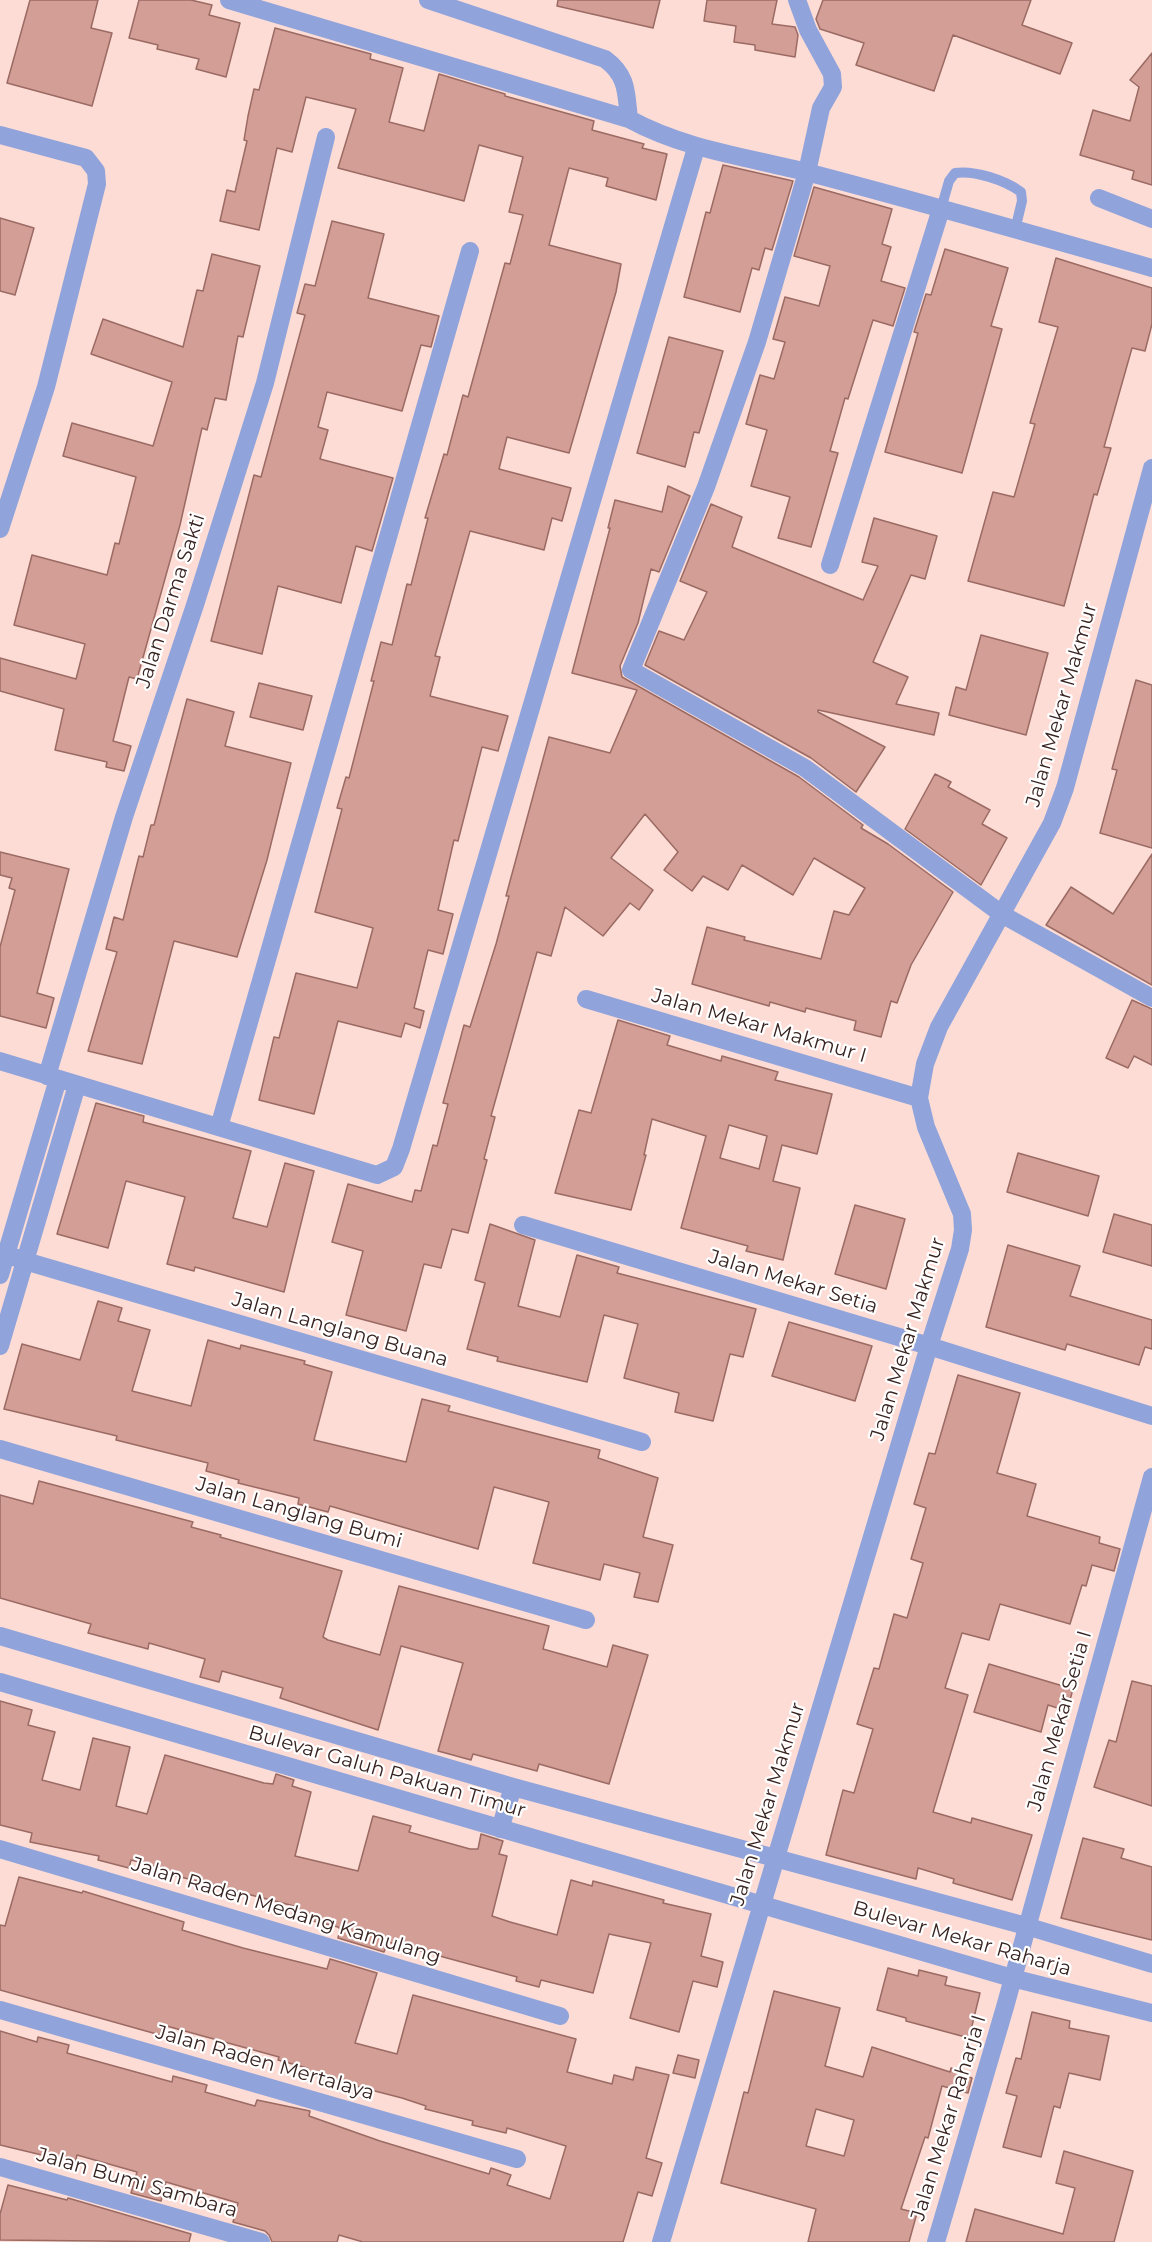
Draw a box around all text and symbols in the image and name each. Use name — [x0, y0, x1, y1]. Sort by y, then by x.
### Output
street label: Jalan Darma Sakti — [132, 511, 210, 691]
street label: Jalan Mekar Makmur — [1021, 600, 1103, 810]
street label: Jalan Mekar Makmur I — [649, 984, 869, 1068]
street label: Jalan Mekar Makmur — [866, 1235, 950, 1443]
street label: Jalan Mekar Setia — [706, 1245, 880, 1319]
street label: Jalan Langlang Buana — [229, 1288, 451, 1372]
street label: Jalan Langlang Bumi — [193, 1472, 405, 1554]
street label: Jalan Mekar Setia I — [1023, 1628, 1097, 1814]
street label: Jalan Mekar Makmur — [726, 1700, 810, 1908]
street label: Bulevar Galuh Pakuan Timur — [246, 1721, 528, 1823]
street label: Jalan Raden Medang Kamulang — [128, 1852, 444, 1970]
street label: Bulevar Mekar Raharja — [850, 1896, 1074, 1982]
street label: Jalan Mekar Raharja I — [906, 2012, 992, 2224]
street label: Jalan Raden Mertalaya — [153, 2020, 377, 2106]
street label: Jalan Bumi Sambara — [34, 2143, 240, 2223]

